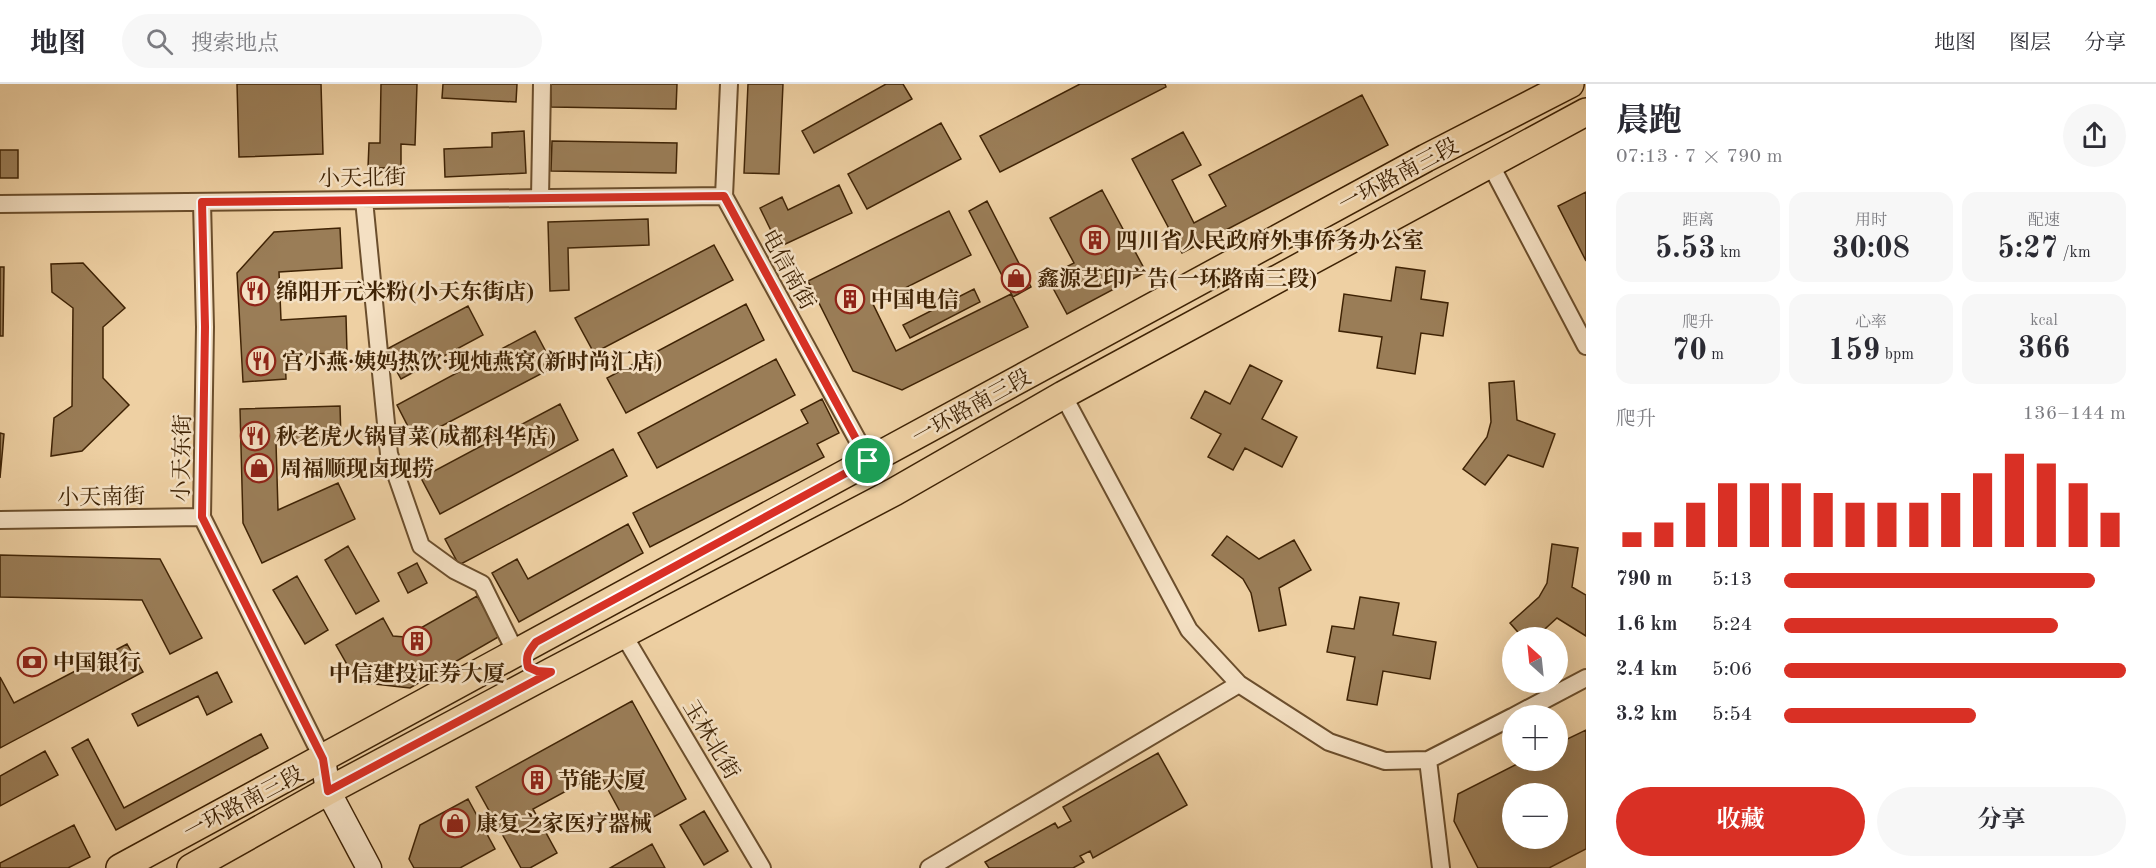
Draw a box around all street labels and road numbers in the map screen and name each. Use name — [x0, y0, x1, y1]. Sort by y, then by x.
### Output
street label: 一环路南三段 — [1335, 133, 1462, 216]
street label: 小天北街 — [318, 165, 406, 191]
street label: 电信南街 — [756, 225, 820, 314]
street label: 一环路南三段 — [908, 364, 1035, 449]
street label: 小天东街 — [169, 414, 195, 502]
street label: 小天南街 — [57, 484, 145, 510]
street label: 玉林北街 — [678, 696, 744, 783]
street label: 一环路南三段 — [180, 761, 307, 844]

